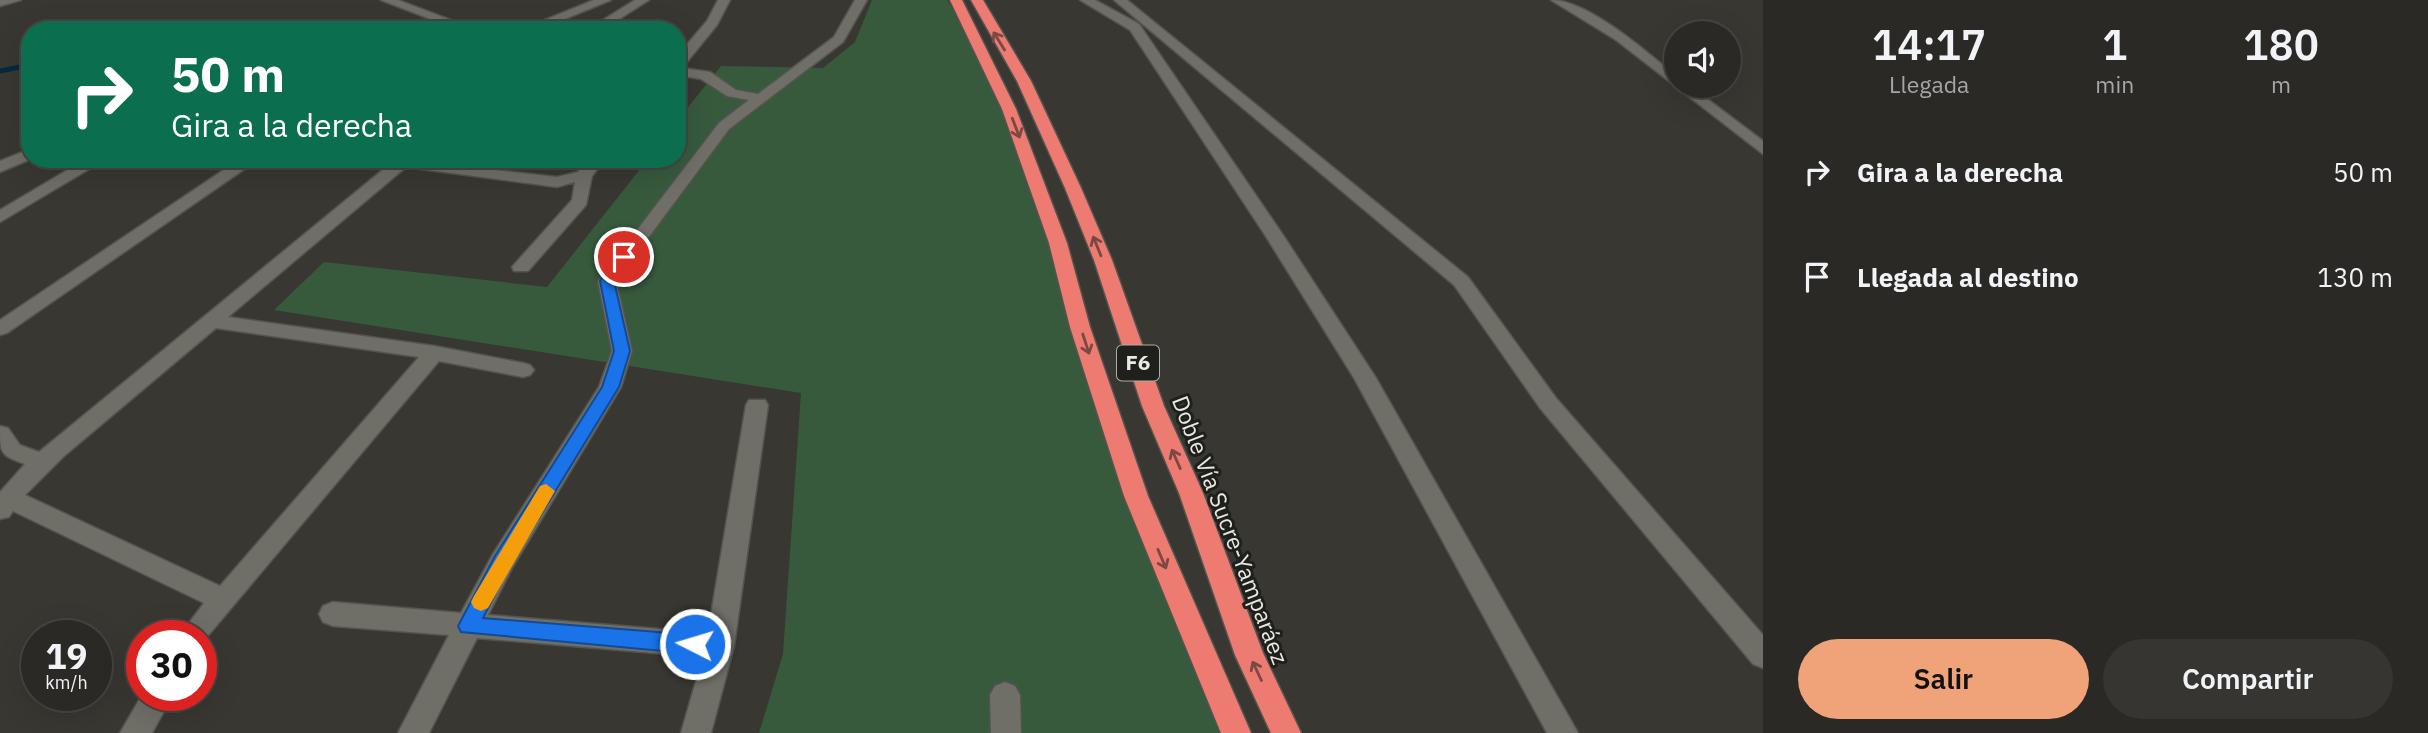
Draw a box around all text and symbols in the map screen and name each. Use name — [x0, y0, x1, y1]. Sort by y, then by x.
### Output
text: 14:17 — [1872, 17, 1986, 72]
text: 1 — [2102, 17, 2127, 72]
text: 180 — [2243, 17, 2319, 72]
map controls — [1664, 21, 1741, 98]
button: sound — [1664, 21, 1741, 98]
one-way arrow — [991, 31, 1005, 51]
text: 50 m — [171, 42, 285, 105]
icon: right — [56, 49, 147, 140]
text: Llegada — [1889, 69, 1969, 99]
text: min — [2095, 69, 2134, 99]
text: m — [2271, 69, 2291, 99]
text: Gira a la derecha — [171, 104, 412, 146]
one-way arrow — [1010, 117, 1023, 139]
icon: right — [1798, 153, 1836, 191]
text: Gira a la derecha — [1857, 155, 2063, 189]
text: 50 m — [2333, 155, 2393, 189]
pin — [594, 227, 654, 287]
one-way arrow — [1090, 235, 1103, 257]
icon: arrive — [605, 238, 643, 276]
icon: arrive — [1798, 258, 1836, 296]
text: Llegada al destino — [1857, 260, 2079, 294]
text: 130 m — [2317, 260, 2393, 294]
one-way arrow — [1081, 333, 1093, 355]
road number: F6 — [1117, 346, 1159, 380]
street label: Doble Vía Sucre-Yamparáez — [1166, 391, 1296, 668]
one-way arrow — [1169, 448, 1182, 470]
one-way arrow — [1156, 547, 1169, 569]
position arrow — [658, 607, 732, 681]
speed limit sign: 30 — [126, 620, 217, 711]
text: 19 — [45, 633, 88, 679]
button: Salir — [1798, 639, 2089, 719]
button: Compartir — [2103, 639, 2393, 719]
one-way arrow — [1249, 661, 1263, 682]
text: km/h — [45, 671, 88, 694]

